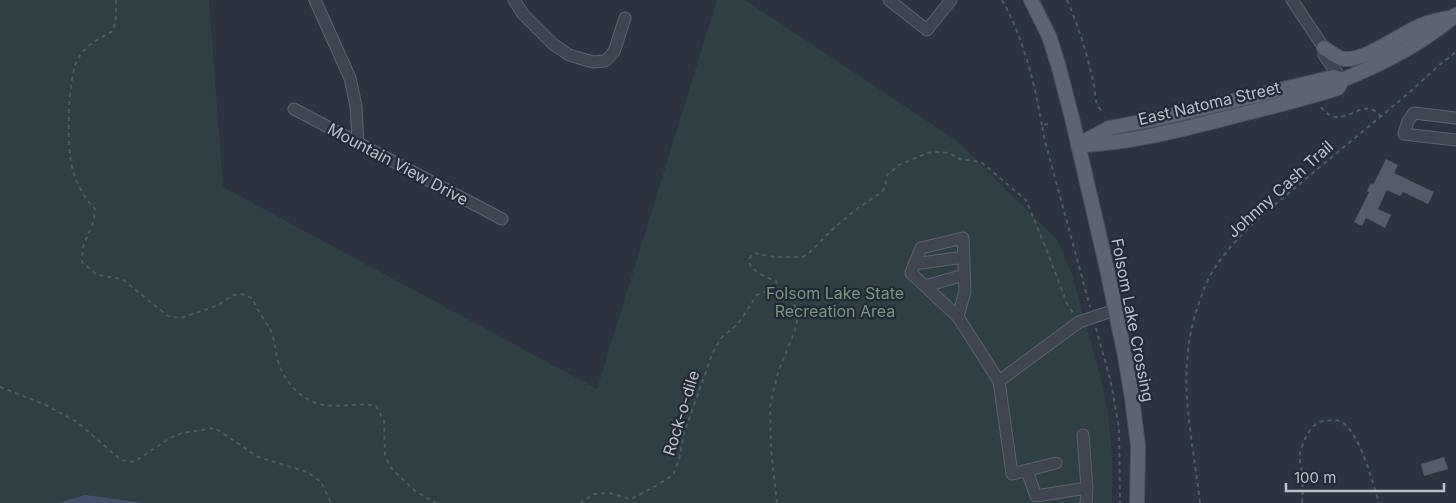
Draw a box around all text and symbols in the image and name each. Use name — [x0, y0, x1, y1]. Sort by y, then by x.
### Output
street label: East Natoma Street — [1136, 77, 1282, 129]
street label: Mountain View Drive — [324, 118, 472, 210]
street label: Johnny Cash Trail — [1223, 136, 1337, 242]
street label: Folsom Lake Crossing — [1107, 237, 1159, 403]
park label: Folsom Lake State Recreation Area — [766, 283, 904, 321]
street label: Rock-o-dile — [659, 368, 703, 458]
scale bar — [1286, 460, 1444, 492]
text: 100 m — [1294, 468, 1336, 487]

